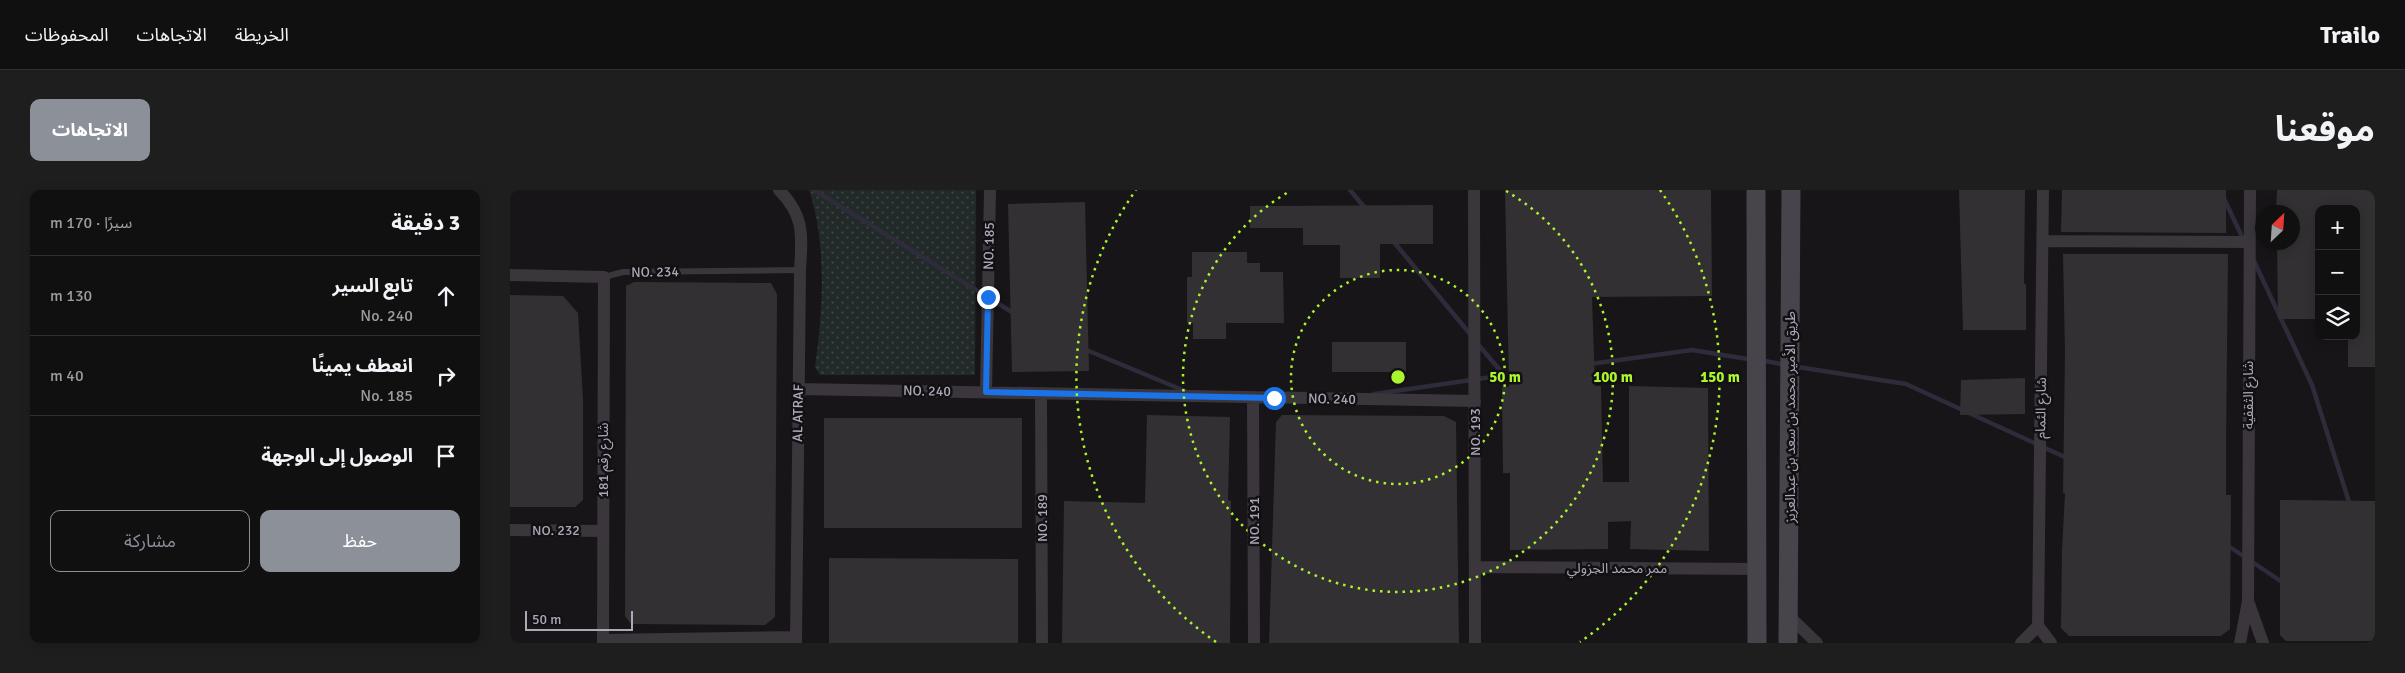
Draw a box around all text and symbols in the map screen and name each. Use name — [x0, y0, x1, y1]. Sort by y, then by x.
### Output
text: Trailo — [2320, 20, 2380, 50]
text: المحفوظات — [25, 24, 109, 46]
text: الاتجاهات — [137, 24, 207, 46]
text: الخريطة — [235, 24, 289, 46]
button: الاتجاهات — [30, 99, 150, 161]
text: موقعنا — [2275, 108, 2375, 151]
north arrow — [2255, 205, 2300, 250]
map controls — [2315, 205, 2360, 340]
button: + — [2315, 205, 2360, 250]
text: 3 دقيقة — [391, 210, 460, 236]
text: سيرًا · 170 m — [50, 213, 132, 233]
street label: NO. 185 — [980, 222, 998, 270]
button: − — [2315, 250, 2360, 295]
street label: NO. 234 — [631, 263, 679, 281]
text: تابع السير — [333, 274, 413, 298]
icon: ahead — [432, 282, 460, 310]
text: 130 m — [50, 286, 92, 306]
route end — [977, 286, 1000, 309]
button: layers — [2315, 295, 2360, 340]
text: No. 240 — [360, 306, 413, 326]
street label: طريق الأمير محمد بن سعد بن عبدالعزيز — [1782, 311, 1800, 524]
text: انعطف يمينًا — [312, 354, 413, 378]
street label: شارع الثقفية — [2240, 361, 2259, 429]
icon: right — [432, 362, 460, 390]
text: 40 m — [50, 366, 84, 386]
centre of rings — [1389, 368, 1407, 386]
text: 50 m — [1489, 368, 1521, 386]
text: 100 m — [1593, 368, 1633, 386]
text: 150 m — [1700, 368, 1740, 386]
street label: شارع الثمام — [2032, 377, 2052, 439]
street label: NO. 240 — [903, 382, 951, 400]
street label: AL ATRAF — [789, 384, 807, 442]
text: No. 185 — [360, 386, 413, 406]
route start — [1263, 387, 1286, 410]
street label: NO. 240 — [1308, 390, 1356, 408]
street label: NO. 193 — [1467, 408, 1484, 456]
street label: شارع رقم 181 — [595, 422, 614, 497]
icon: arrive — [432, 442, 460, 470]
text: الوصول إلى الوجهة — [261, 444, 413, 468]
street label: NO. 189 — [1034, 494, 1051, 542]
street label: NO. 191 — [1246, 497, 1263, 545]
button: مشاركة — [50, 510, 250, 572]
button: حفظ — [260, 510, 460, 572]
street label: NO. 232 — [532, 522, 580, 539]
street label: ممر محمد الجزولي — [1567, 560, 1667, 579]
scale bar — [525, 608, 632, 631]
text: 50 m — [532, 611, 561, 628]

